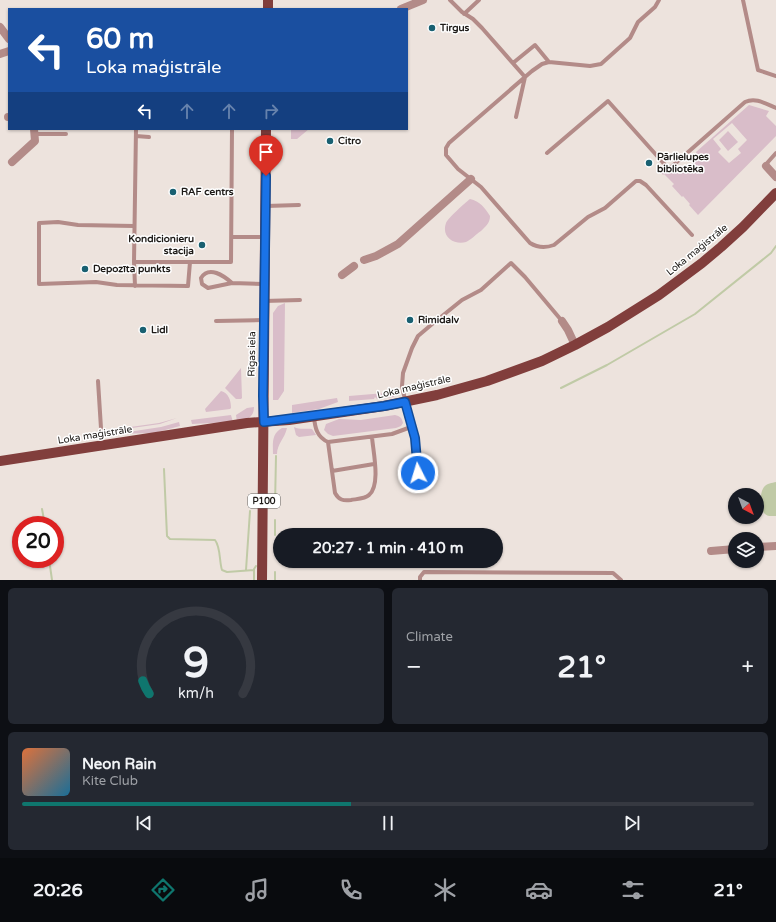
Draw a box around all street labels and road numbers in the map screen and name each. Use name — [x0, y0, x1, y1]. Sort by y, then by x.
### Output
street label: Loka maģistrāle — [664, 221, 730, 278]
street label: Rīgas iela — [246, 331, 258, 377]
street label: Loka maģistrāle — [376, 373, 452, 401]
street label: Loka maģistrāle — [57, 423, 133, 447]
road number: P100 — [248, 494, 280, 508]

